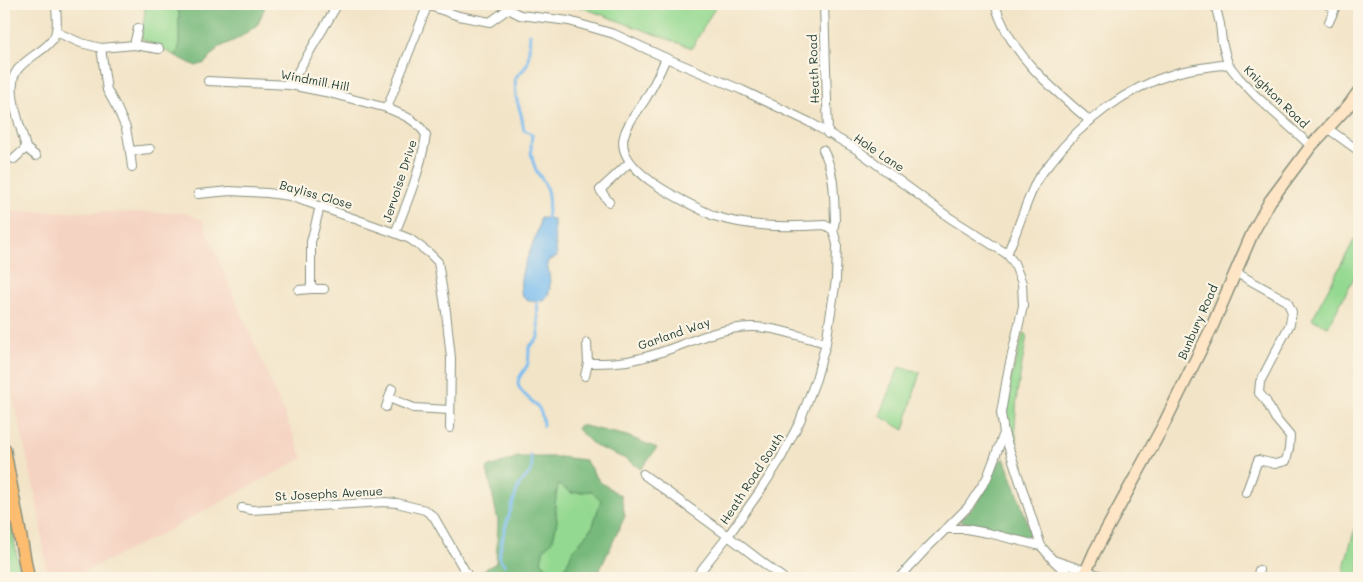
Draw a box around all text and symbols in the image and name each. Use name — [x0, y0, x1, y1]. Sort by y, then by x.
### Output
street label: Heath Road — [804, 34, 822, 104]
street label: Knighton Road — [1241, 61, 1313, 132]
street label: Windmill Hill — [279, 66, 351, 95]
street label: Hole Lane — [851, 129, 908, 175]
street label: Jervoise Drive — [378, 137, 420, 224]
street label: Bayliss Close — [278, 176, 355, 212]
street label: Bunbury Road — [1173, 281, 1221, 362]
street label: Garland Way — [635, 313, 712, 353]
street label: Heath Road South — [716, 430, 787, 527]
street label: St Josephs Avenue — [274, 482, 383, 504]

